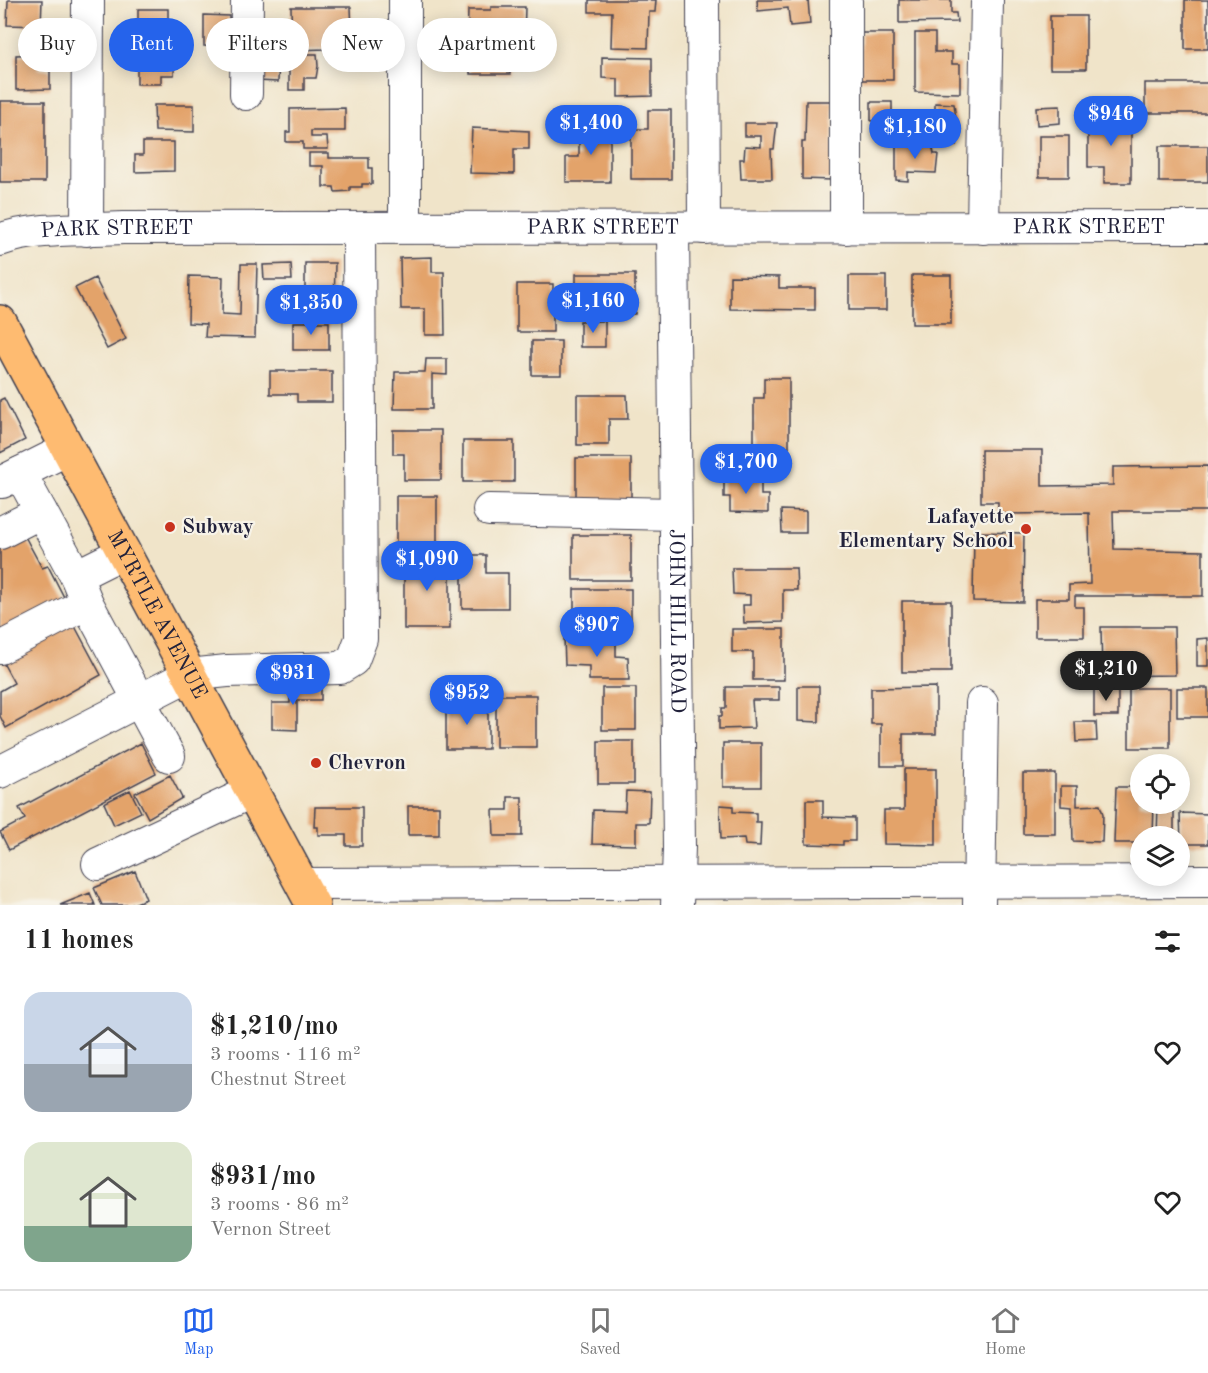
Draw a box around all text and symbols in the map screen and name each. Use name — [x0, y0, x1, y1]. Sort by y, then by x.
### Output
chip: Buy — [18, 18, 97, 72]
chip: Rent — [109, 18, 194, 72]
chip: Filters — [206, 18, 309, 72]
chip: New — [321, 18, 405, 72]
chip: Apartment — [417, 18, 557, 72]
pin: $946 — [1075, 96, 1147, 147]
pin: $1,400 — [542, 105, 640, 156]
text: $946 — [1088, 105, 1134, 125]
pin: $1,180 — [866, 109, 964, 160]
text: $1,400 — [559, 114, 623, 134]
text: $1,180 — [883, 118, 947, 138]
street label: PARK STREET — [40, 217, 193, 242]
street label: PARK STREET — [527, 217, 679, 238]
street label: PARK STREET — [1013, 217, 1165, 238]
pin: $1,160 — [544, 283, 642, 334]
pin: $1,350 — [262, 285, 360, 336]
text: $1,160 — [561, 292, 625, 312]
text: $1,350 — [279, 294, 343, 314]
pin: $1,700 — [697, 444, 795, 495]
text: $1,700 — [714, 453, 778, 473]
place label: Lafayette Elementary School — [838, 507, 1014, 552]
place label: Subway — [182, 517, 254, 538]
marker: Subway — [163, 520, 177, 534]
marker: Lafayette Elementary School — [1019, 522, 1033, 536]
street label: MYRTLE AVENUE — [103, 527, 211, 702]
street label: JOHN HILL ROAD — [665, 529, 688, 713]
pin: $1,090 — [378, 541, 476, 592]
text: $1,090 — [395, 550, 459, 570]
pin: $907 — [561, 607, 633, 658]
text: $907 — [574, 616, 620, 636]
pin: $1,210 — [1057, 651, 1155, 702]
pin: $931 — [257, 655, 329, 706]
text: $1,210 — [1074, 660, 1138, 680]
text: $931 — [270, 664, 316, 684]
pin: $952 — [431, 675, 503, 726]
text: $952 — [444, 684, 490, 704]
place label: Chevron — [328, 753, 406, 774]
map controls — [1130, 754, 1190, 886]
button: locate — [1130, 754, 1190, 814]
marker: Chevron — [309, 756, 323, 770]
button: layers — [1130, 826, 1190, 886]
icon: filters — [1151, 925, 1184, 958]
text: 11 homes — [24, 928, 133, 954]
text: $1,210/mo — [210, 1014, 338, 1040]
icon: home — [72, 1016, 144, 1088]
icon: heart — [1151, 1036, 1184, 1069]
text: 3 rooms · 116 m² — [210, 1045, 360, 1065]
text: Chestnut Street — [210, 1070, 346, 1090]
text: $931/mo — [210, 1164, 316, 1190]
icon: home — [72, 1166, 144, 1238]
icon: heart — [1151, 1186, 1184, 1219]
text: 3 rooms · 86 m² — [210, 1195, 349, 1215]
text: Vernon Street — [210, 1220, 331, 1240]
tab: Map — [182, 1304, 215, 1360]
tab: Saved — [580, 1304, 621, 1360]
tab: Home — [985, 1304, 1026, 1360]

